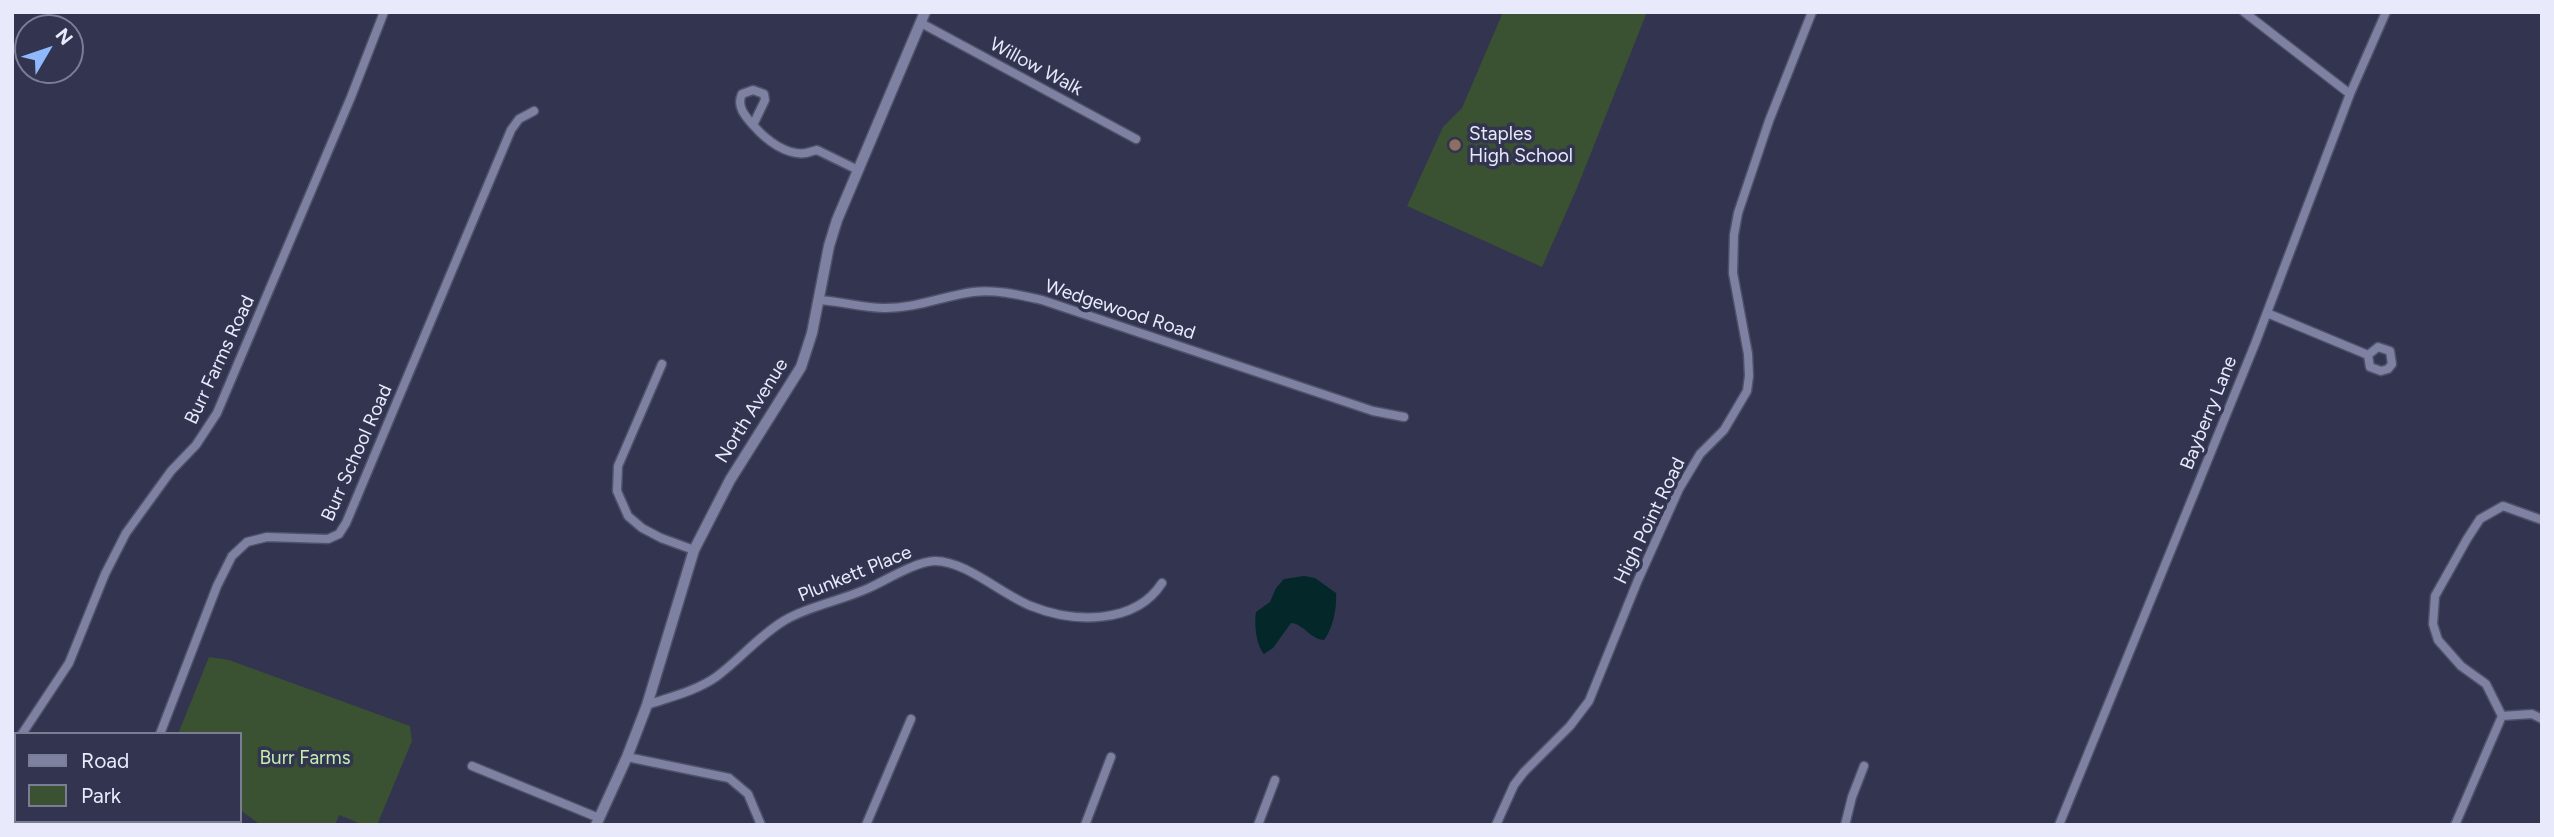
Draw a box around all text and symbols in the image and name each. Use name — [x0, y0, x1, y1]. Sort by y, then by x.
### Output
north arrow — [14, 14, 84, 84]
text: N — [51, 24, 78, 50]
street label: Willow Walk — [986, 33, 1086, 101]
place label: Staples High School — [1469, 123, 1573, 167]
marker: Staples High School — [1447, 137, 1463, 153]
street label: Wedgewood Road — [1042, 275, 1198, 345]
street label: Burr Farms Road — [180, 292, 260, 428]
street label: Bayberry Lane — [2176, 353, 2242, 473]
street label: North Avenue — [711, 355, 793, 467]
street label: Burr School Road — [317, 381, 397, 525]
street label: High Point Road — [1610, 454, 1690, 588]
street label: Plunkett Place — [795, 541, 915, 607]
legend — [14, 732, 242, 823]
park label: Burr Farms — [259, 747, 351, 769]
text: Road — [81, 748, 129, 773]
text: Park — [81, 783, 121, 808]

